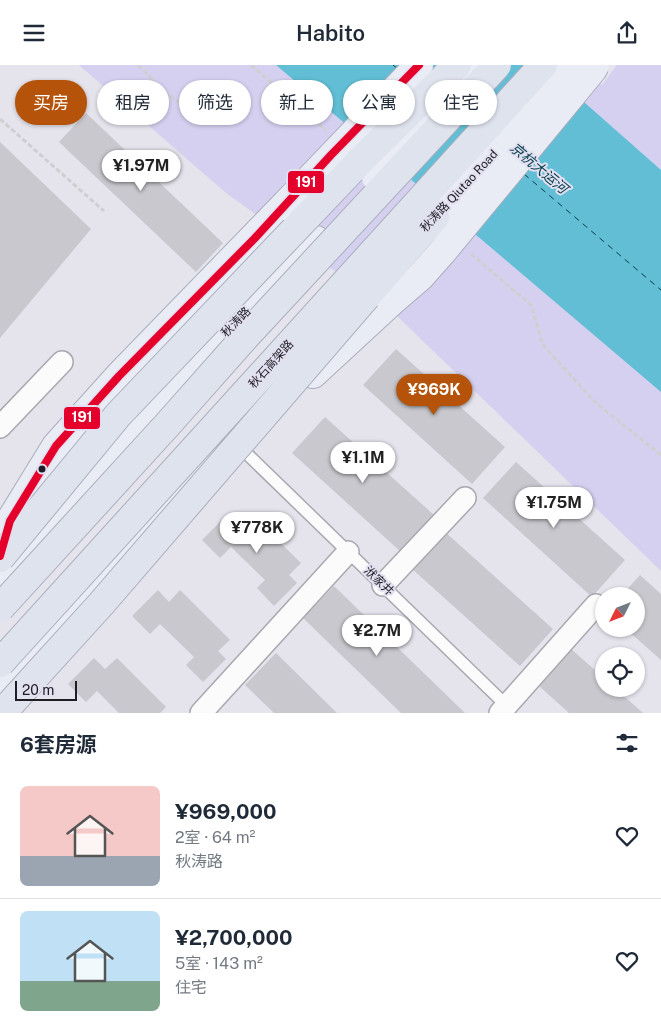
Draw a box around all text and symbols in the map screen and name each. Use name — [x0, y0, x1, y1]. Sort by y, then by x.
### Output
icon: menu — [20, 19, 48, 47]
icon: share — [613, 19, 641, 47]
text: Habito — [296, 20, 365, 46]
chip: 买房 — [15, 80, 87, 125]
chip: 租房 — [97, 80, 169, 125]
chip: 筛选 — [179, 80, 251, 125]
chip: 新上 — [261, 80, 333, 125]
chip: 公寓 — [343, 80, 415, 125]
chip: 住宅 — [425, 80, 497, 125]
water label: 京杭大运河 — [507, 139, 573, 199]
street label: 秋涛路 Qiutao Road — [417, 147, 501, 235]
pin: ¥1.97M — [100, 149, 182, 192]
text: ¥1.97M — [113, 156, 169, 175]
line badge: 191 — [287, 170, 325, 194]
text: 191 — [295, 174, 317, 190]
street label: 秋涛路 — [218, 304, 254, 340]
street label: 秋石高架路 — [246, 337, 296, 391]
pin: ¥969K — [399, 373, 469, 416]
text: ¥969K — [407, 380, 461, 399]
line badge: 191 — [63, 406, 101, 430]
text: 191 — [71, 409, 93, 425]
pin: ¥1.1M — [328, 441, 398, 484]
text: ¥1.1M — [341, 448, 385, 467]
unlabelled marker — [37, 464, 47, 474]
pin: ¥1.75M — [513, 487, 595, 529]
text: ¥1.75M — [526, 493, 582, 512]
pin: ¥778K — [222, 511, 292, 554]
text: ¥778K — [231, 518, 283, 537]
street label: 洑家井 — [361, 563, 397, 599]
north arrow — [595, 587, 645, 637]
map controls — [595, 587, 645, 697]
pin: ¥2.7M — [342, 615, 412, 657]
text: ¥2.7M — [353, 621, 401, 640]
button: locate — [595, 647, 645, 697]
scale bar — [15, 678, 78, 701]
text: 20 m — [22, 682, 54, 698]
icon: filters — [613, 729, 641, 757]
text: 6套房源 — [20, 732, 97, 757]
text: ¥969,000 — [175, 799, 277, 824]
icon: home — [60, 806, 120, 866]
icon: heart — [613, 822, 641, 850]
text: 2室 · 64 m² — [175, 828, 255, 847]
text: 秋涛路 — [175, 852, 223, 871]
text: ¥2,700,000 — [175, 925, 293, 950]
icon: home — [60, 931, 120, 991]
icon: heart — [613, 947, 641, 975]
text: 5室 · 143 m² — [175, 954, 263, 973]
text: 住宅 — [175, 978, 207, 997]

